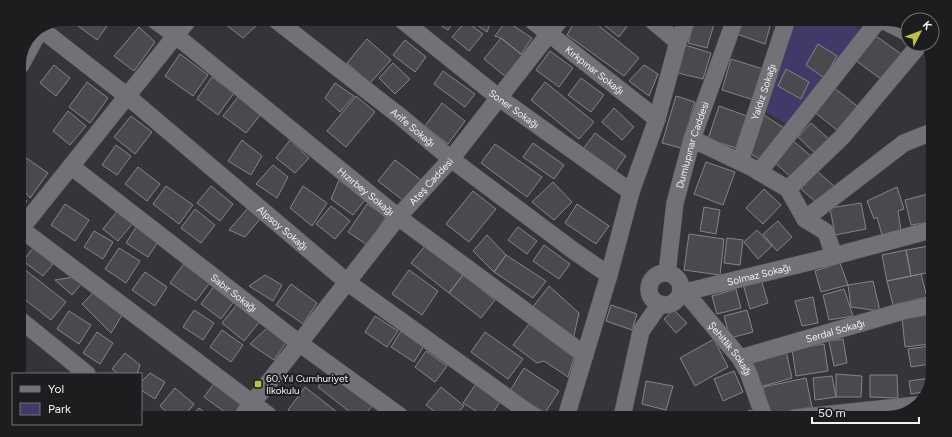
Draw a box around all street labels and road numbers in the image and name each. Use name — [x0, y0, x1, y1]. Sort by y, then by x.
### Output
street label: Kırkpınar Sokağı — [563, 43, 627, 97]
street label: Yaldız Sokağı — [748, 62, 778, 121]
street label: Soner Sokağı — [487, 86, 542, 131]
street label: Dumlupınar Caddesi — [673, 100, 711, 190]
street label: Arife Sokağı — [388, 105, 438, 150]
street label: Ateş Caddesi — [406, 155, 456, 208]
street label: Hızırbey Sokağı — [335, 164, 397, 218]
street label: Alpsoy Sokağı — [255, 202, 311, 253]
street label: Solmaz Sokağı — [726, 260, 792, 288]
street label: Sabır Sokağı — [208, 271, 260, 315]
street label: Serdal Sokağı — [804, 316, 866, 345]
street label: Şehitlik Sokağı — [706, 319, 755, 377]

